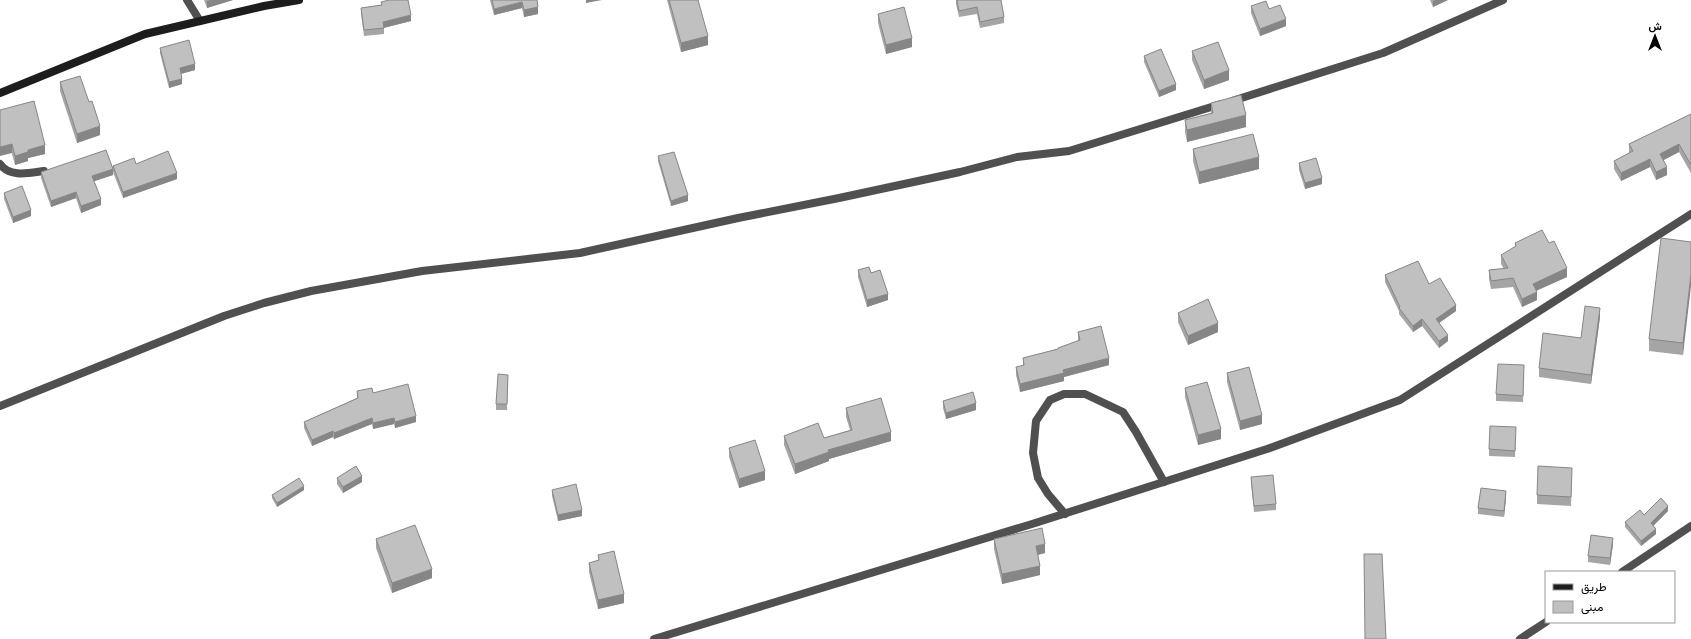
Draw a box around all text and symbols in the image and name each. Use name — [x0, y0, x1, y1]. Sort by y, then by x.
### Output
north arrow — [1635, 16, 1675, 56]
text: ش — [1648, 19, 1662, 33]
legend — [1545, 571, 1675, 623]
text: طريق — [1581, 579, 1607, 595]
text: مبنى — [1581, 599, 1603, 615]

